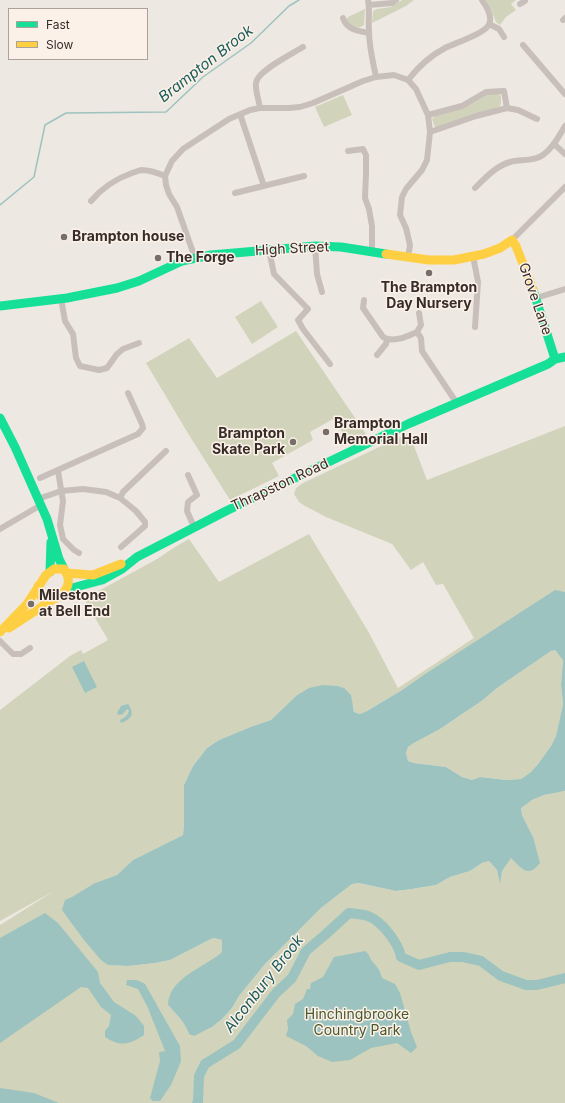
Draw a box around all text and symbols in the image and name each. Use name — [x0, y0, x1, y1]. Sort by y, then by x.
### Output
legend — [8, 8, 148, 60]
text: Fast — [46, 17, 70, 32]
water label: Brampton Brook — [155, 21, 257, 107]
text: Slow — [46, 37, 73, 52]
place label: Brampton house — [72, 229, 184, 245]
marker: Brampton house — [59, 232, 69, 242]
street label: High Street — [255, 239, 329, 259]
place label: The Forge — [166, 250, 235, 266]
marker: The Forge — [153, 253, 163, 263]
street label: Grove Lane — [515, 261, 555, 337]
marker: The Brampton Day Nursery — [424, 268, 434, 278]
place label: The Brampton Day Nursery — [381, 280, 477, 312]
place label: Brampton Memorial Hall — [334, 416, 428, 448]
place label: Brampton Skate Park — [212, 426, 285, 458]
marker: Brampton Memorial Hall — [321, 427, 331, 437]
marker: Brampton Skate Park — [288, 437, 298, 447]
street label: Thrapston Road — [229, 455, 331, 515]
place label: Milestone at Bell End — [39, 588, 110, 620]
marker: Milestone at Bell End — [26, 599, 36, 609]
water label: Alconbury Brook — [220, 932, 308, 1036]
park label: Hinchingbrooke Country Park — [305, 1007, 409, 1040]

